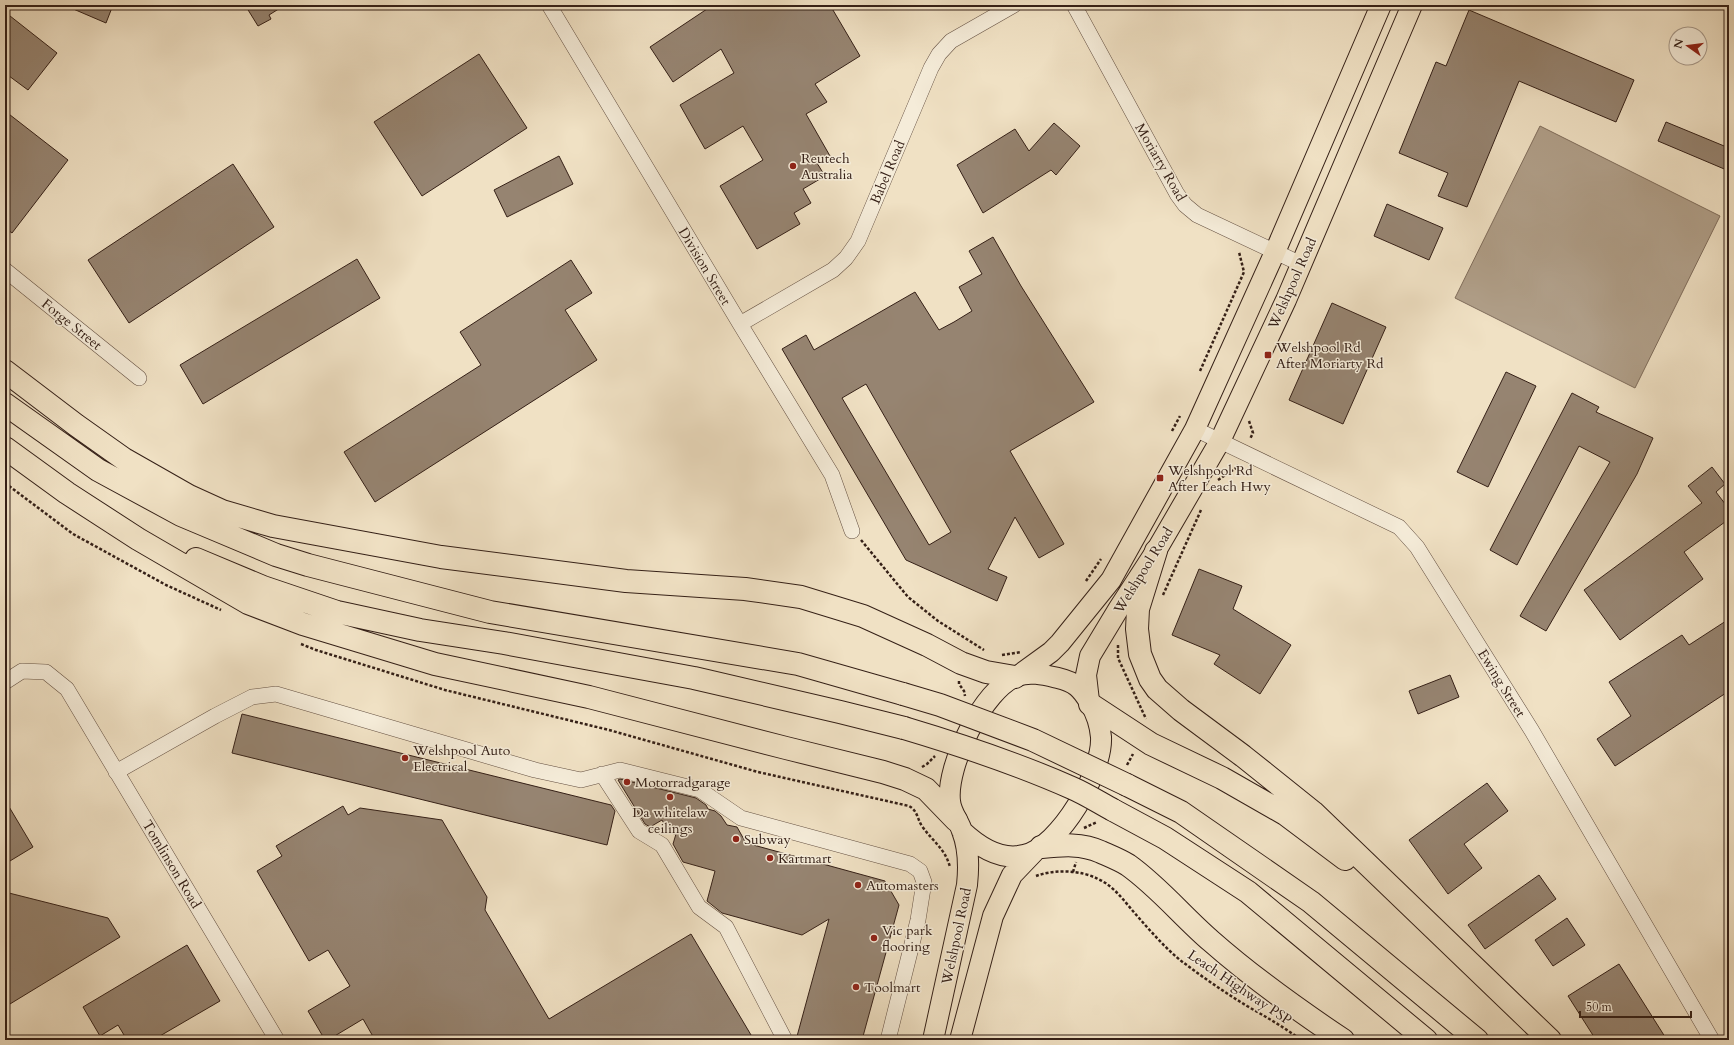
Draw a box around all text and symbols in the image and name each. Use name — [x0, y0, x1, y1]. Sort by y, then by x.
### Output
north arrow — [1668, 26, 1708, 66]
text: N — [1670, 37, 1687, 50]
street label: Moriarty Road — [1131, 120, 1191, 205]
street label: Babel Road — [866, 137, 910, 207]
place label: Reutech Australia — [801, 149, 852, 184]
marker: Reutech Australia — [788, 161, 798, 171]
street label: Division Street — [674, 224, 736, 309]
street label: Welshpool Road — [1263, 234, 1321, 333]
street label: Forge Street — [38, 294, 106, 355]
place label: Welshpool Rd After Moriarty Rd — [1275, 338, 1384, 373]
marker: Welshpool Rd After Moriarty Rd — [1263, 350, 1273, 360]
place label: Welshpool Rd After Leach Hwy — [1167, 461, 1272, 496]
marker: Welshpool Rd After Leach Hwy — [1155, 473, 1165, 483]
street label: Welshpool Road — [1109, 523, 1178, 618]
street label: Ewing Street — [1473, 646, 1530, 721]
place label: Welshpool Auto Electrical — [412, 741, 511, 776]
marker: Welshpool Auto Electrical — [400, 753, 410, 763]
place label: Motorradgarage — [635, 773, 731, 792]
marker: Motorradgarage — [622, 777, 632, 787]
marker: Da whitelaw ceilings — [665, 792, 675, 802]
place label: Da whitelaw ceilings — [632, 803, 709, 838]
street label: Tomlinson Road — [138, 817, 206, 912]
place label: Subway — [744, 830, 791, 849]
marker: Subway — [731, 834, 741, 844]
place label: Kartmart — [778, 849, 832, 868]
marker: Kartmart — [765, 853, 775, 863]
place label: Automasters — [866, 876, 939, 895]
marker: Automasters — [853, 880, 863, 890]
street label: Welshpool Road — [937, 885, 976, 987]
place label: Vic park flooring — [882, 921, 933, 956]
marker: Vic park flooring — [869, 933, 879, 943]
street label: Leach Highway PSP — [1184, 945, 1296, 1029]
place label: Toolmart — [864, 978, 921, 997]
marker: Toolmart — [851, 982, 861, 992]
scale bar — [1580, 993, 1691, 1019]
text: 50 m — [1586, 999, 1613, 1015]

